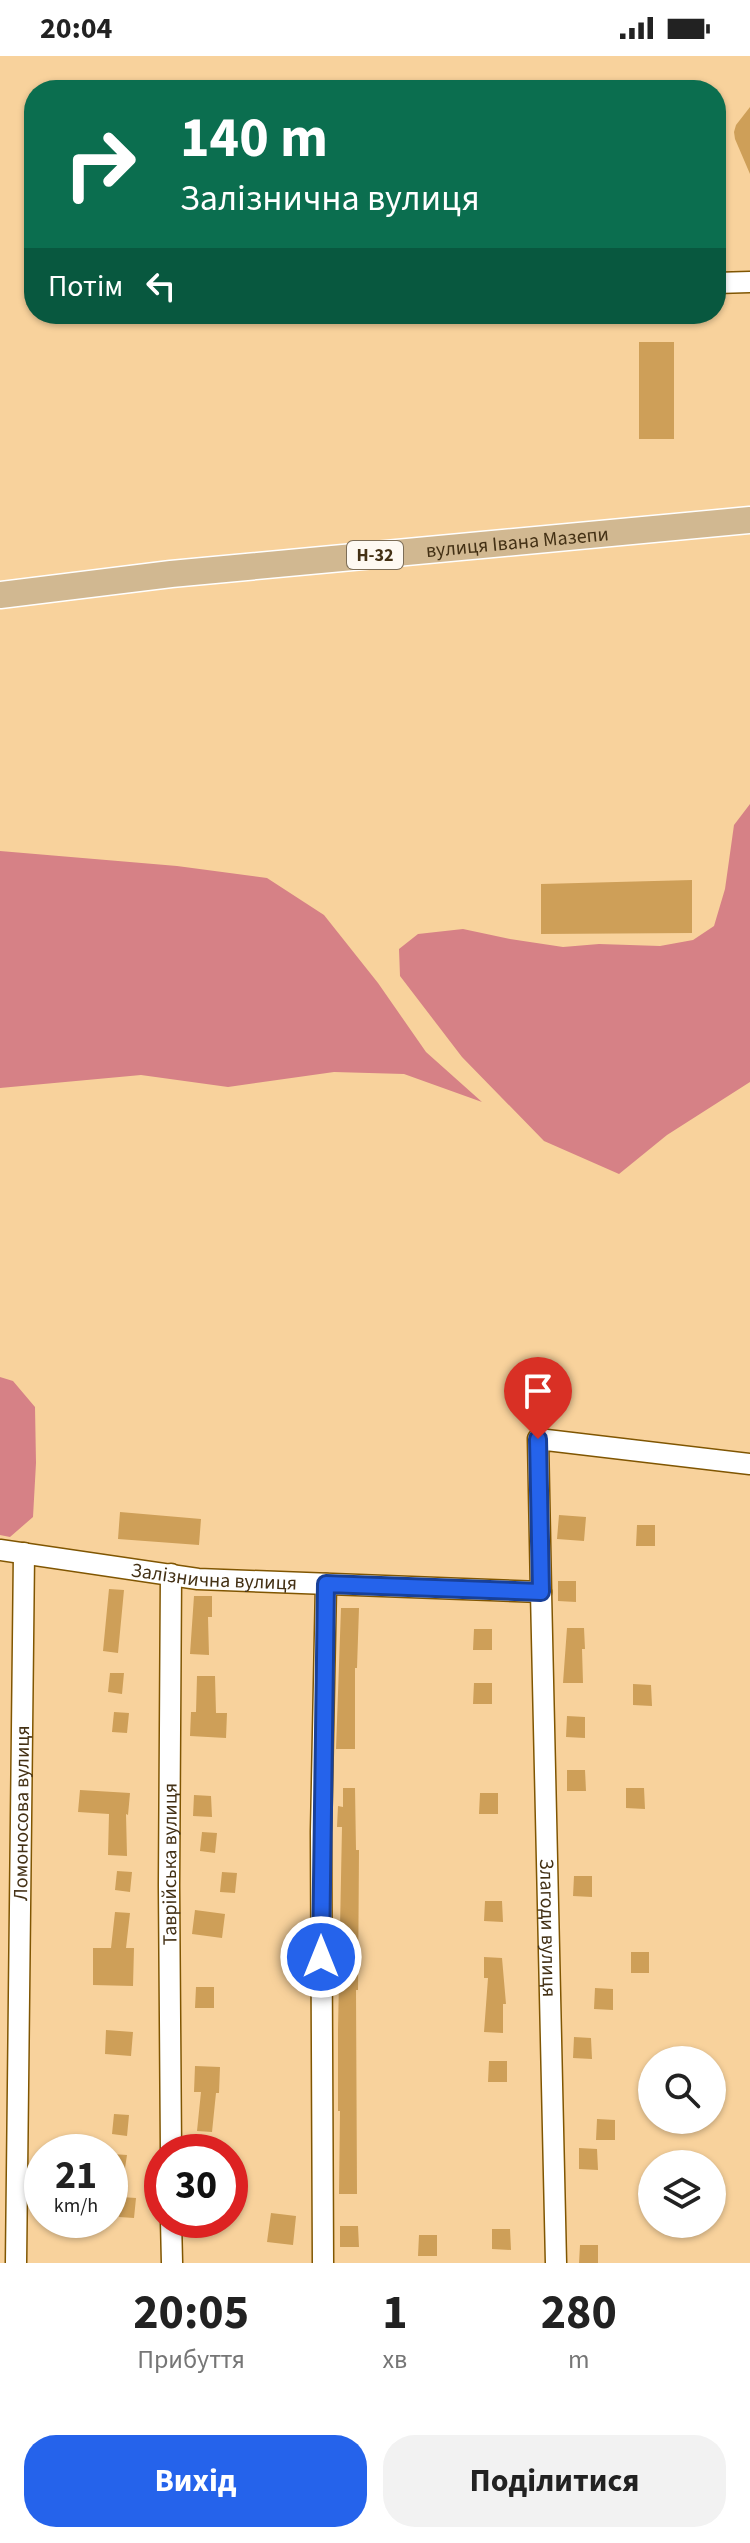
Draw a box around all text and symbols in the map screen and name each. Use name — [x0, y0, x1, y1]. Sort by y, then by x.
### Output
text: 20:04 — [40, 7, 112, 50]
text: 140 m — [180, 99, 328, 178]
icon: right — [48, 112, 152, 216]
text: Залізнична вулиця — [180, 173, 480, 224]
icon: left — [139, 264, 183, 308]
text: Потім — [48, 265, 123, 308]
street label: вулиця Івана Мазепи — [425, 520, 610, 565]
road number: Н-32 — [347, 541, 403, 569]
pin — [504, 1357, 572, 1439]
icon: arrive — [516, 1369, 560, 1413]
street label: Залізнична вулиця — [129, 1556, 298, 1598]
street label: Ломоносова вулиця — [7, 1725, 37, 1901]
street label: Таврійська вулиця — [156, 1783, 185, 1945]
street label: Злагоди вулиця — [532, 1858, 563, 1998]
position arrow — [279, 1915, 363, 1999]
map controls — [638, 2046, 726, 2238]
button: search — [638, 2046, 726, 2134]
speed limit sign: 30 — [144, 2134, 248, 2238]
text: 21 — [55, 2147, 97, 2204]
button: layers — [638, 2150, 726, 2238]
text: km/h — [54, 2192, 98, 2220]
text: 20:05 — [133, 2279, 249, 2347]
text: 1 — [382, 2279, 408, 2347]
text: 280 — [541, 2279, 617, 2347]
text: Прибуття — [137, 2341, 245, 2378]
text: хв — [382, 2341, 407, 2378]
text: m — [568, 2341, 590, 2378]
button: Вихід — [24, 2435, 367, 2527]
button: Поділитися — [383, 2435, 726, 2527]

